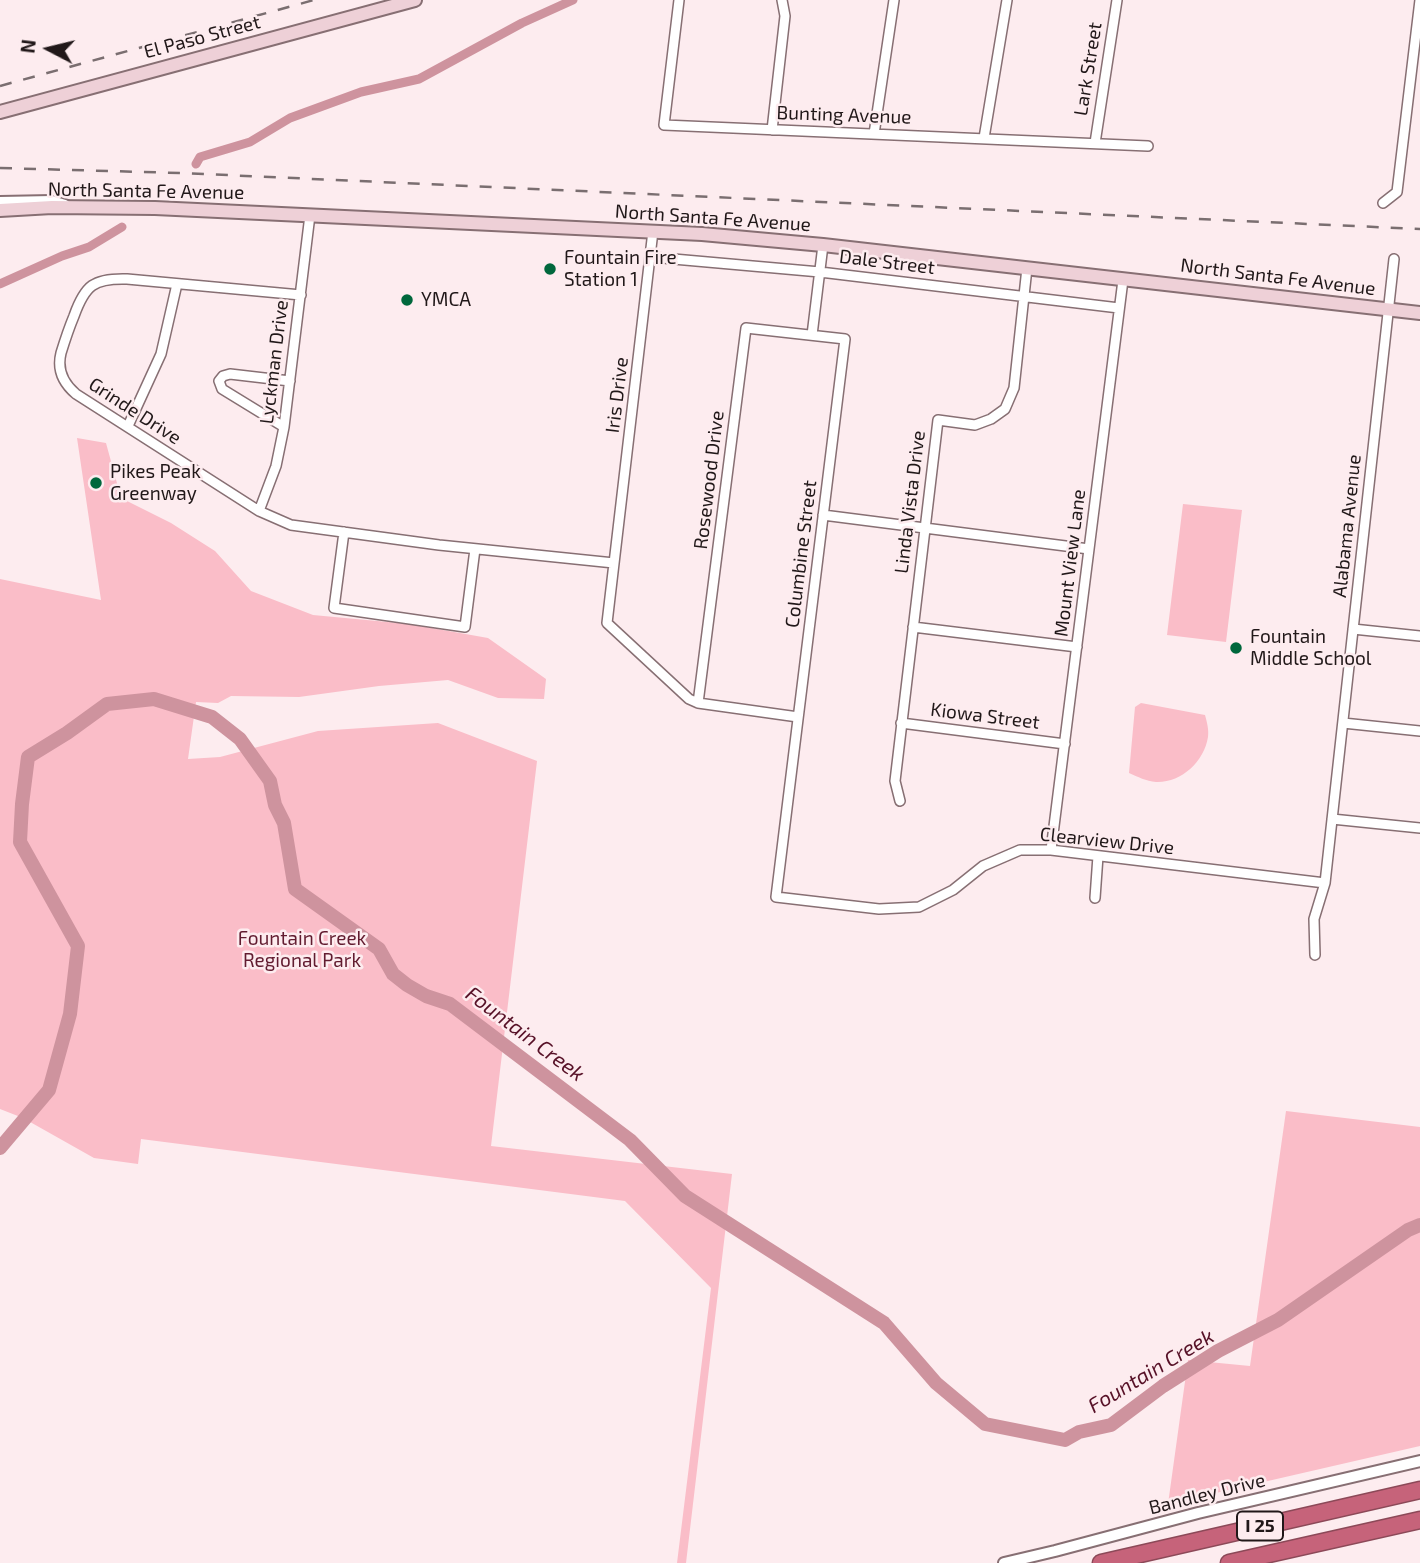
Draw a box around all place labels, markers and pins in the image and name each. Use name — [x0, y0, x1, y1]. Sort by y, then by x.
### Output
place label: Fountain Fire Station 1 — [564, 247, 677, 291]
marker: Fountain Fire Station 1 — [542, 261, 558, 277]
place label: YMCA — [421, 289, 471, 311]
marker: YMCA — [399, 292, 415, 308]
place label: Pikes Peak Greenway — [110, 461, 201, 505]
marker: Pikes Peak Greenway — [88, 475, 104, 491]
place label: Fountain Middle School — [1250, 626, 1371, 670]
marker: Fountain Middle School — [1228, 640, 1244, 656]

